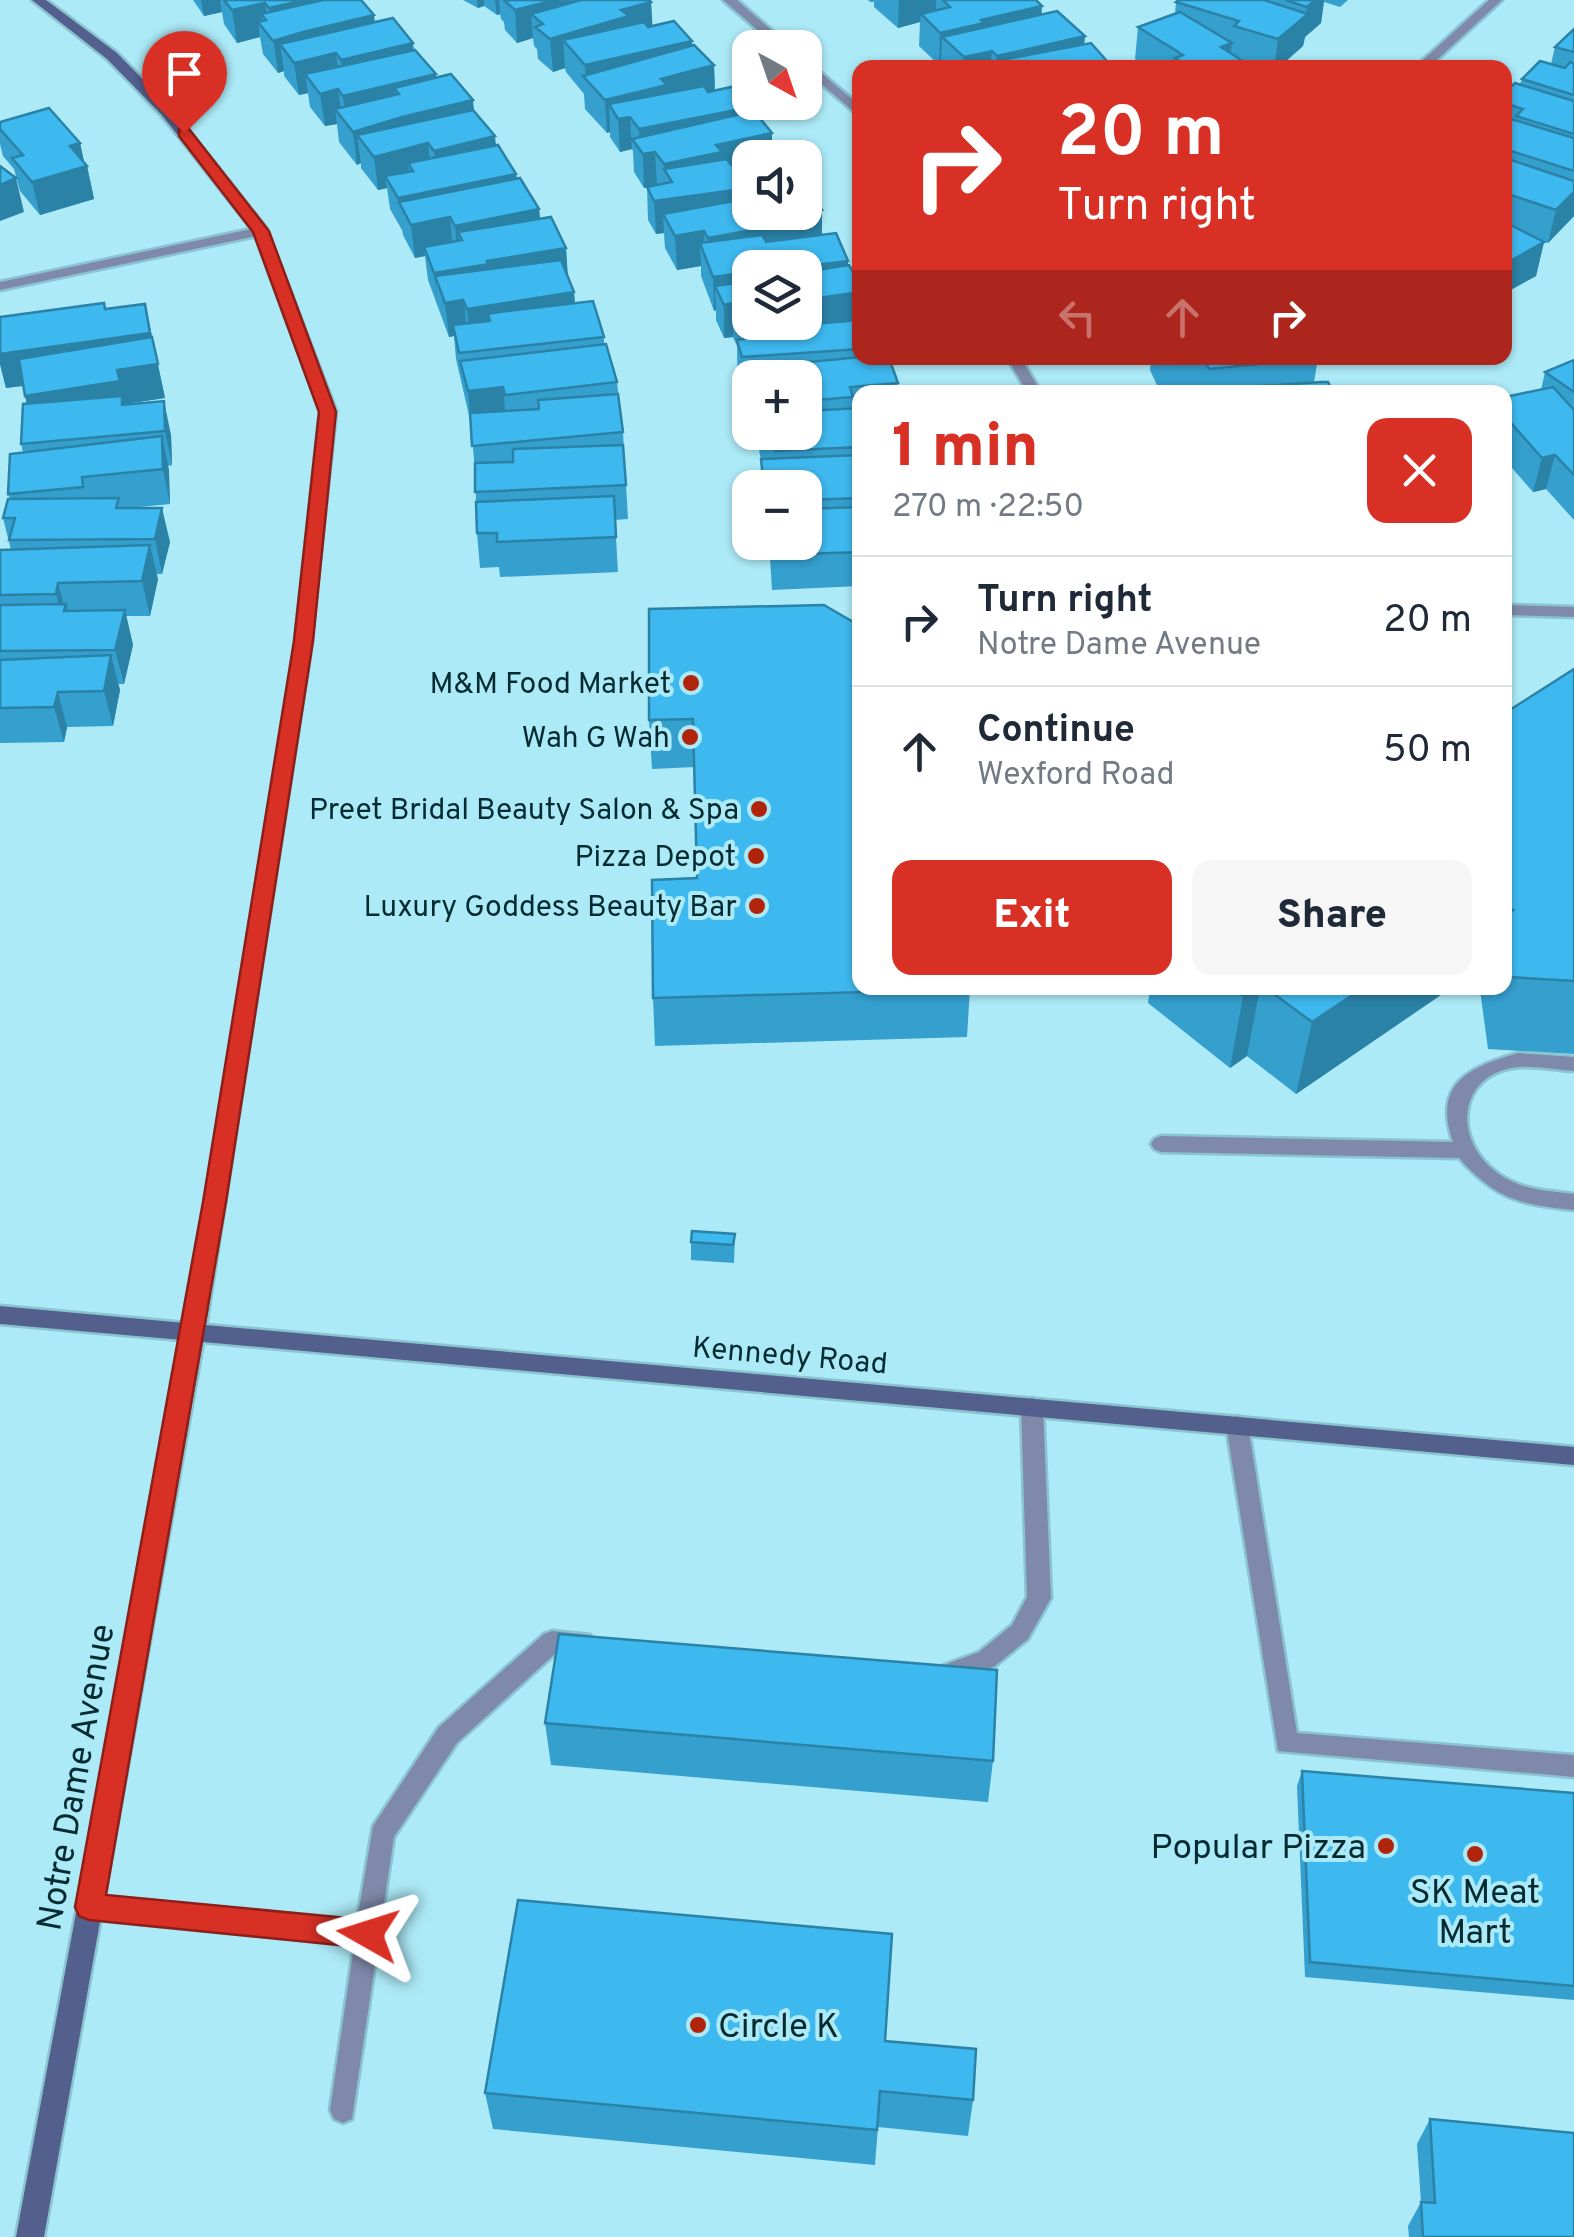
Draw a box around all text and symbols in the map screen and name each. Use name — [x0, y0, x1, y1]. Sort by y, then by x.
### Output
north arrow — [732, 30, 822, 120]
map controls — [732, 30, 822, 560]
pin — [142, 31, 227, 134]
icon: arrive — [157, 46, 212, 101]
text: 20 m — [1057, 92, 1225, 181]
icon: right — [892, 100, 1022, 230]
button: sound — [732, 140, 822, 230]
text: Turn right — [1057, 179, 1256, 236]
button: layers — [732, 250, 822, 340]
icon: left — [1050, 290, 1105, 345]
icon: ahead — [1155, 290, 1210, 345]
icon: right — [1260, 290, 1315, 345]
button: + — [732, 360, 822, 450]
text: 1 min — [892, 412, 1039, 488]
button: close — [1367, 418, 1472, 523]
button: − — [732, 470, 822, 560]
text: 270 m · 22:50 — [892, 488, 1084, 528]
text: Turn right — [977, 577, 1152, 626]
icon: right — [892, 594, 947, 649]
text: 20 m — [1383, 597, 1472, 646]
text: Notre Dame Avenue — [977, 626, 1261, 666]
place label: M&M Food Market — [429, 667, 671, 704]
marker: M&M Food Market — [680, 672, 702, 694]
text: Continue — [977, 707, 1135, 756]
place label: Wah G Wah — [522, 721, 670, 758]
icon: ahead — [892, 724, 947, 779]
marker: Wah G Wah — [679, 726, 701, 748]
text: 50 m — [1383, 727, 1472, 776]
text: Wexford Road — [977, 756, 1175, 796]
place label: Preet Bridal Beauty Salon & Spa — [309, 793, 739, 830]
marker: Preet Bridal Beauty Salon & Spa — [748, 798, 770, 820]
place label: Pizza Depot — [575, 840, 736, 877]
marker: Pizza Depot — [745, 845, 767, 867]
button: Exit — [892, 860, 1172, 975]
button: Share — [1192, 860, 1472, 975]
place label: Luxury Goddess Beauty Bar — [363, 890, 737, 927]
marker: Luxury Goddess Beauty Bar — [746, 895, 768, 917]
street label: Kennedy Road — [691, 1331, 889, 1384]
street label: Notre Dame Avenue — [29, 1621, 127, 1934]
place label: Popular Pizza — [1150, 1827, 1366, 1871]
marker: Popular Pizza — [1375, 1835, 1397, 1857]
marker: SK Meat Mart — [1464, 1843, 1486, 1865]
place label: SK Meat Mart — [1410, 1872, 1540, 1956]
position arrow — [316, 1882, 420, 1986]
place label: Circle K — [718, 2006, 839, 2050]
marker: Circle K — [687, 2014, 709, 2036]

